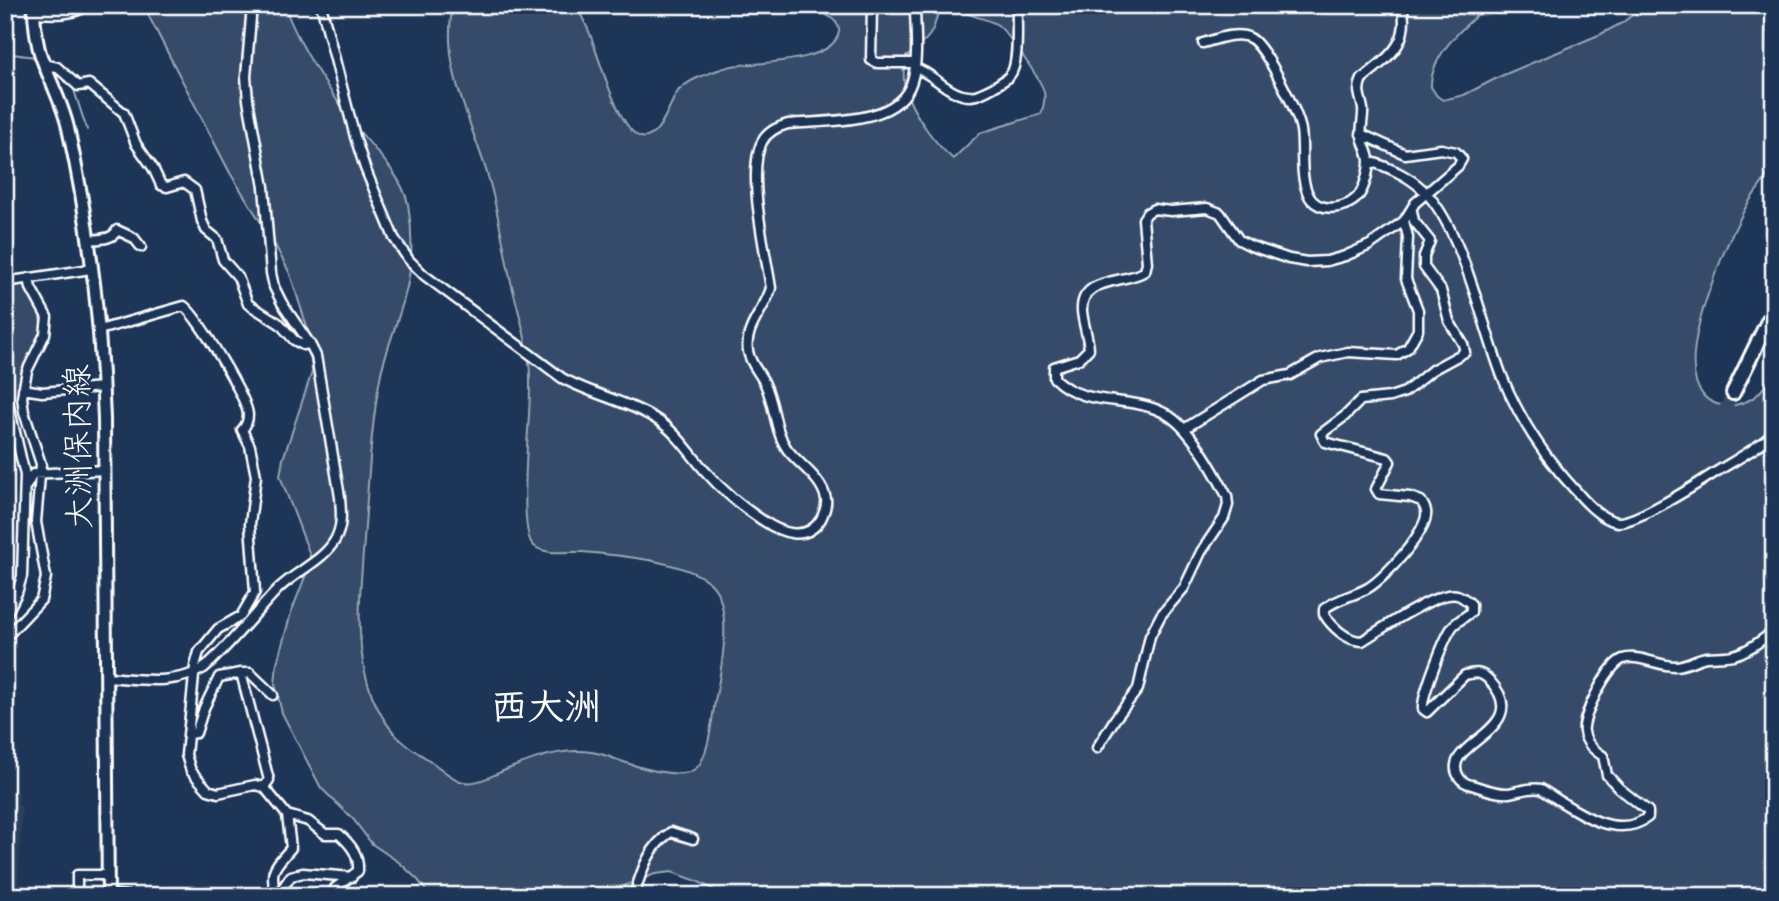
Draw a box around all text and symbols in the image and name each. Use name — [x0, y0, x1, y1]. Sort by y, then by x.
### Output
street label: 大洲保内線 — [56, 364, 100, 530]
district label: 西大洲 — [491, 683, 602, 730]

